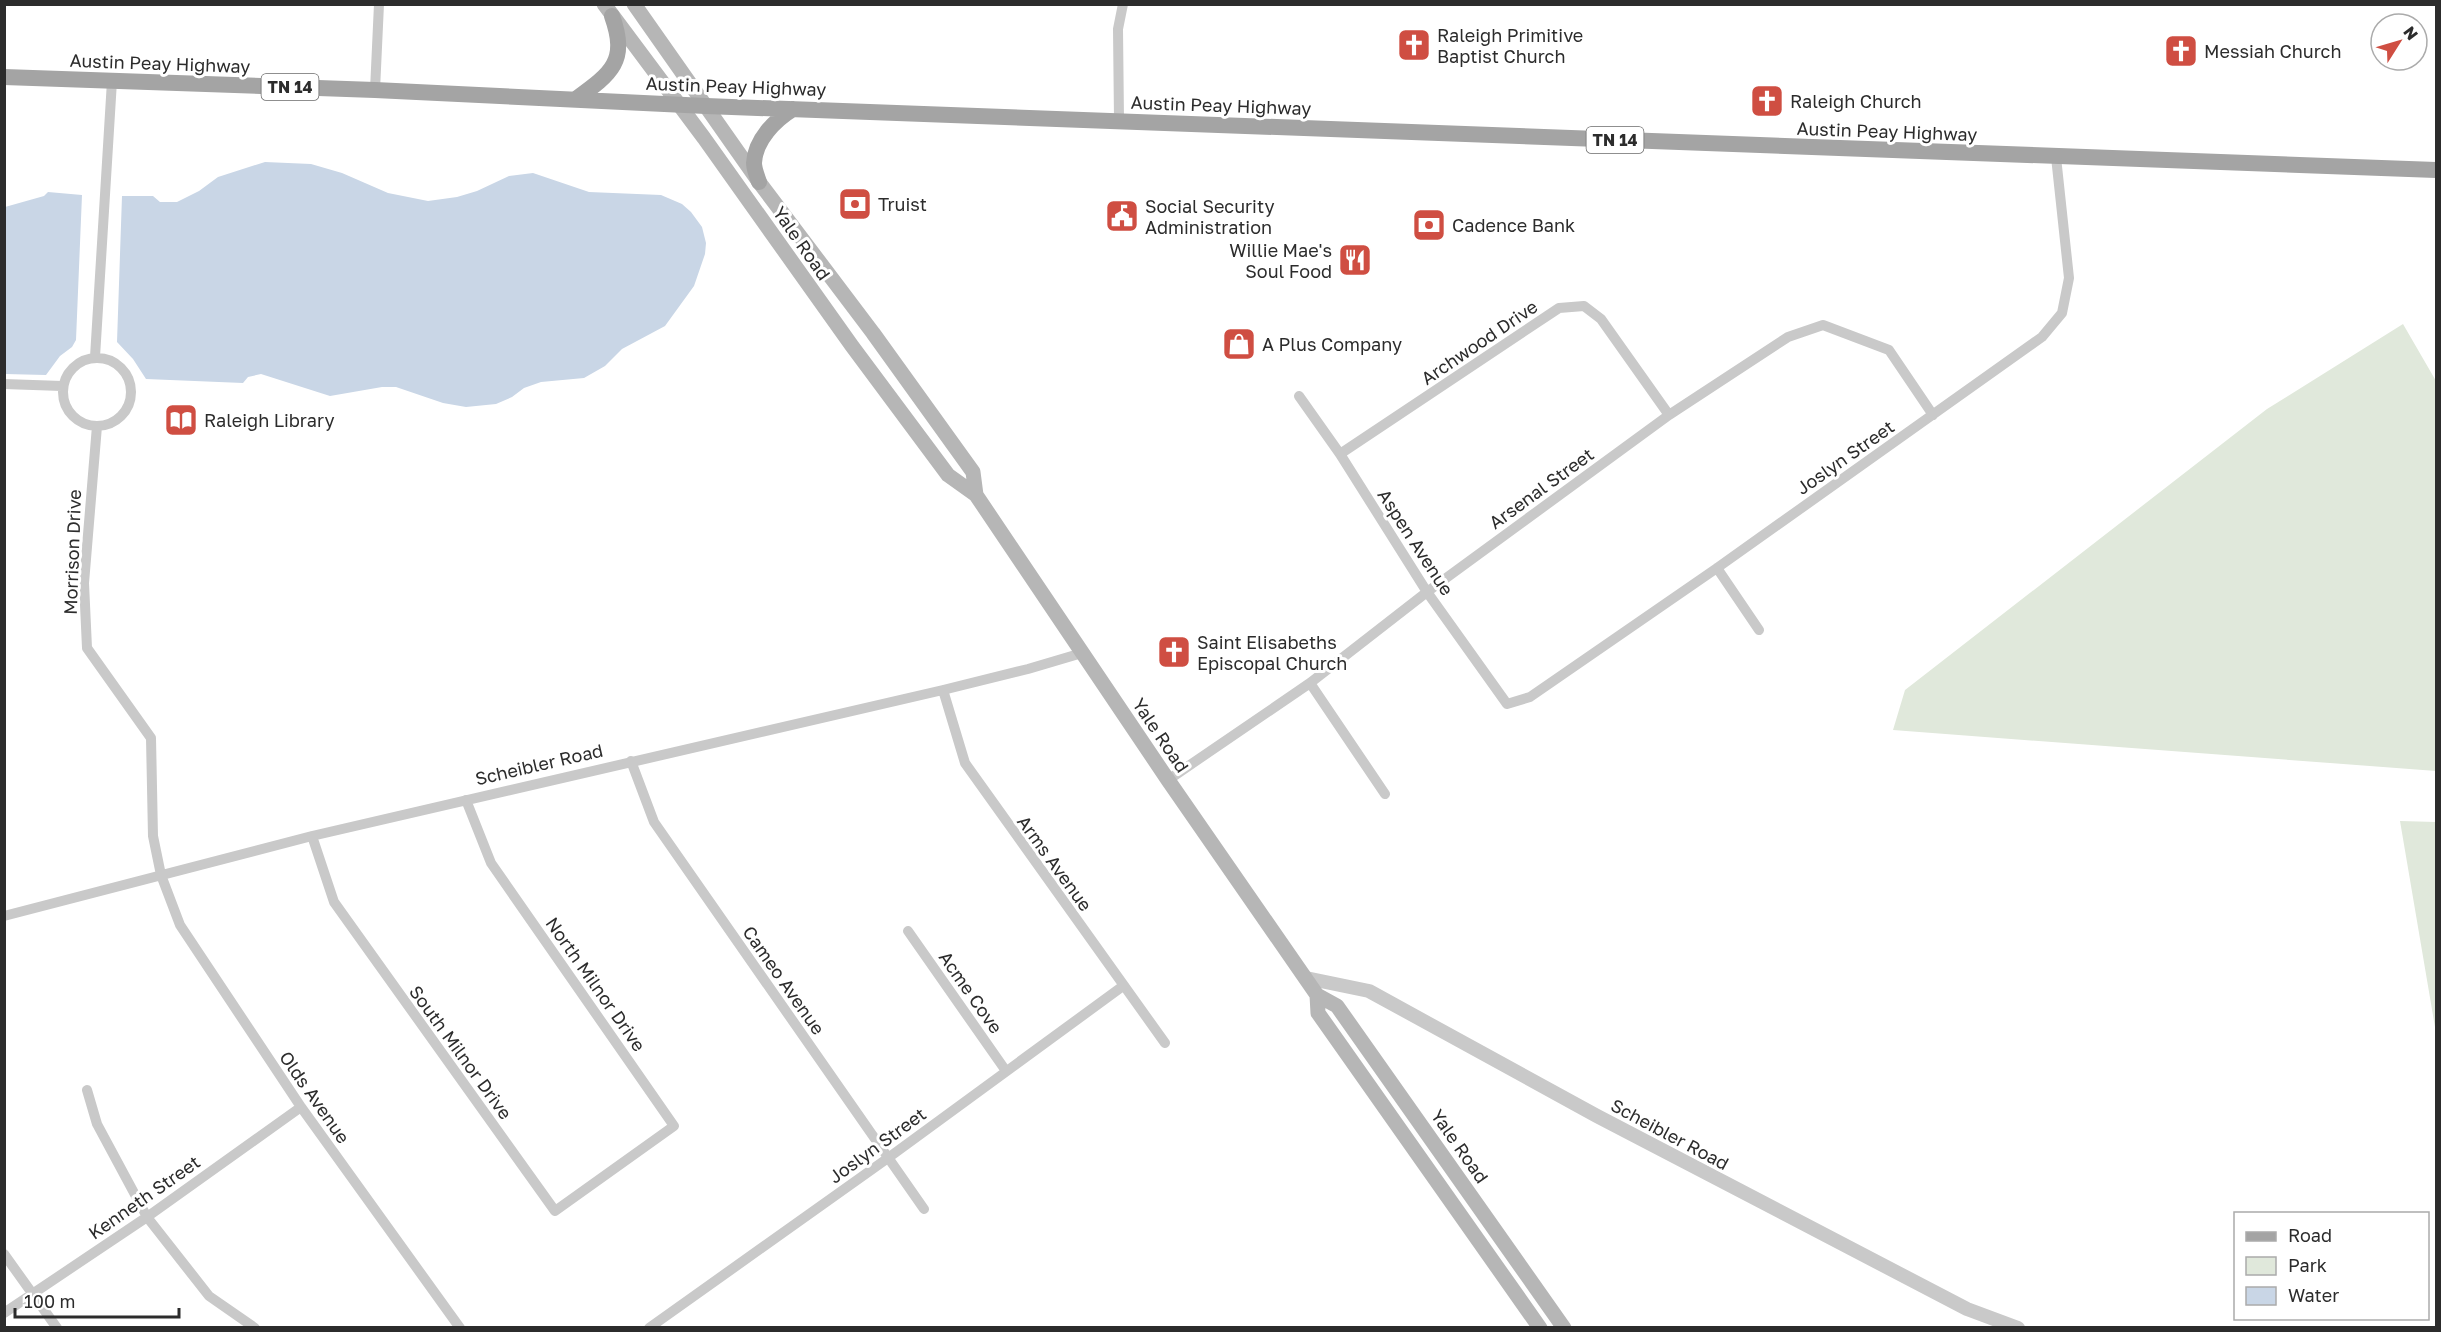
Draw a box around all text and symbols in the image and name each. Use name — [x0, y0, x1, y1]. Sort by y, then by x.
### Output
north arrow — [2369, 12, 2429, 72]
text: N — [2399, 22, 2423, 44]
place label: Raleigh Primitive Baptist Church — [1437, 24, 1583, 67]
church icon: Raleigh Primitive Baptist Church — [1396, 27, 1432, 63]
church icon: Messiah Church — [2163, 33, 2199, 69]
place label: Messiah Church — [2204, 40, 2341, 62]
street label: Austin Peay Highway — [69, 49, 251, 77]
street label: Austin Peay Highway — [645, 72, 827, 100]
road number: TN 14 — [262, 74, 318, 100]
church icon: Raleigh Church — [1749, 83, 1785, 119]
place label: Raleigh Church — [1790, 90, 1922, 112]
street label: Austin Peay Highway — [1130, 91, 1312, 119]
street label: Austin Peay Highway — [1796, 117, 1978, 145]
road number: TN 14 — [1586, 127, 1644, 153]
bank icon: Truist — [837, 186, 873, 222]
place label: Truist — [878, 193, 927, 215]
place label: Social Security Administration — [1145, 195, 1275, 238]
public building icon: Social Security Administration — [1104, 198, 1140, 234]
street label: Yale Road — [769, 202, 835, 284]
bank icon: Cadence Bank — [1411, 207, 1447, 243]
place label: Cadence Bank — [1452, 214, 1575, 236]
place label: Willie Mae's Soul Food — [1229, 239, 1332, 282]
restaurant icon: Willie Mae's Soul Food — [1337, 242, 1373, 278]
street label: Archwood Drive — [1417, 295, 1541, 389]
shop icon: A Plus Company — [1221, 326, 1257, 362]
place label: A Plus Company — [1262, 333, 1402, 355]
library icon: Raleigh Library — [163, 402, 199, 438]
place label: Raleigh Library — [204, 409, 335, 431]
street label: Joslyn Street — [1792, 415, 1898, 499]
street label: Arsenal Street — [1484, 443, 1598, 533]
street label: Aspen Avenue — [1374, 485, 1458, 599]
street label: Morrison Drive — [59, 489, 85, 615]
place label: Saint Elisabeths Episcopal Church — [1197, 631, 1347, 674]
church icon: Saint Elisabeths Episcopal Church — [1156, 634, 1192, 670]
street label: Yale Road — [1128, 694, 1194, 776]
street label: Scheibler Road — [473, 739, 605, 789]
street label: Arms Avenue — [1013, 811, 1097, 915]
street label: North Milnor Drive — [541, 913, 651, 1055]
street label: Cameo Avenue — [738, 921, 830, 1039]
street label: Acme Cove — [935, 947, 1007, 1037]
street label: South Milnor Drive — [405, 981, 517, 1123]
street label: Olds Avenue — [275, 1047, 355, 1147]
street label: Scheibler Road — [1607, 1094, 1733, 1174]
street label: Joslyn Street — [824, 1102, 930, 1188]
street label: Yale Road — [1427, 1105, 1493, 1187]
street label: Kenneth Street — [84, 1150, 204, 1244]
legend — [2234, 1212, 2429, 1320]
text: Road — [2288, 1224, 2332, 1246]
text: Park — [2288, 1254, 2327, 1276]
scale bar — [15, 1281, 178, 1319]
text: Water — [2288, 1284, 2339, 1306]
text: 100 m — [24, 1290, 75, 1312]

